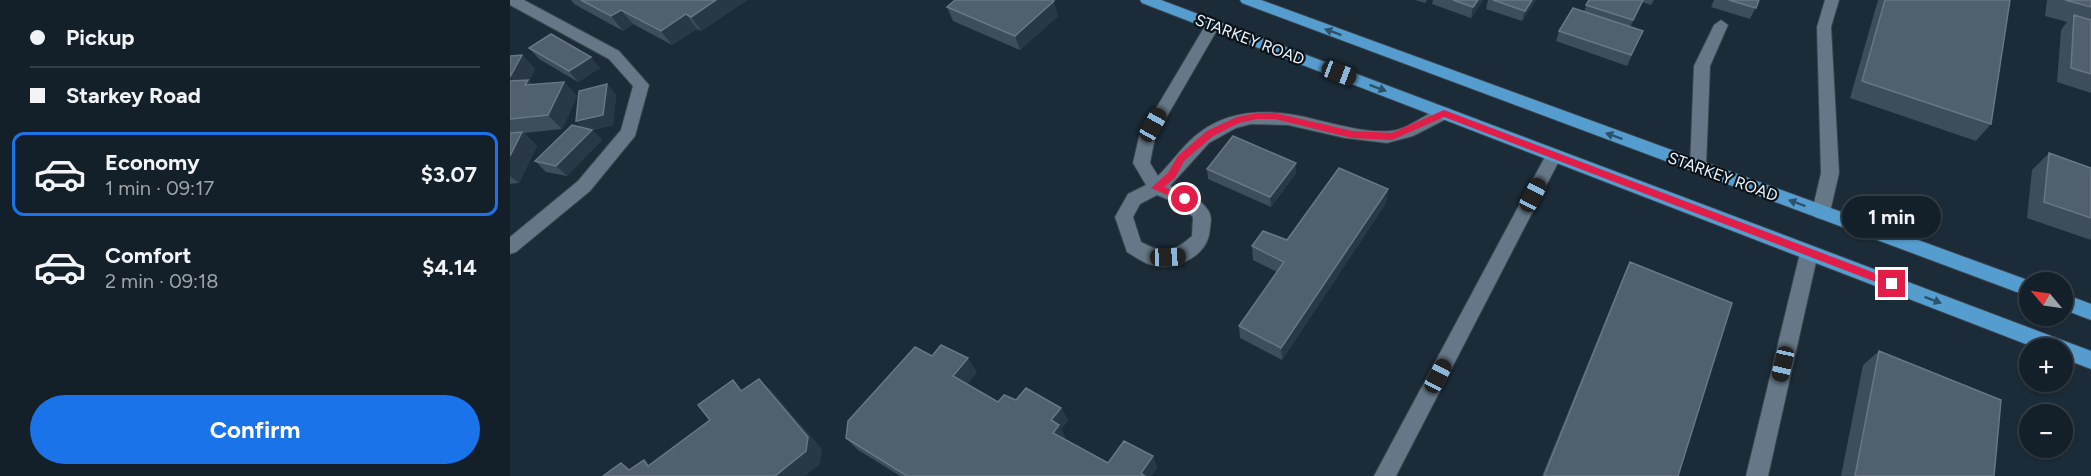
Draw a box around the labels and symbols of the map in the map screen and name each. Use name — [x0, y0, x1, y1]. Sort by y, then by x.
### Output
street label: STARKEY ROAD — [1192, 10, 1307, 69]
one-way arrow — [1324, 26, 1342, 36]
car — [1319, 58, 1359, 88]
one-way arrow — [1369, 84, 1387, 93]
car — [1136, 105, 1170, 145]
one-way arrow — [1605, 130, 1623, 140]
street label: STARKEY ROAD — [1665, 148, 1780, 205]
car — [1517, 175, 1549, 215]
route start — [1171, 185, 1198, 212]
callout: 1 min — [1842, 197, 1942, 239]
one-way arrow — [1788, 198, 1806, 208]
car — [1150, 247, 1186, 267]
route end — [1878, 270, 1905, 297]
north arrow — [2019, 272, 2073, 326]
one-way arrow — [1924, 296, 1942, 305]
car — [1770, 344, 1796, 384]
car — [1422, 356, 1454, 396]

